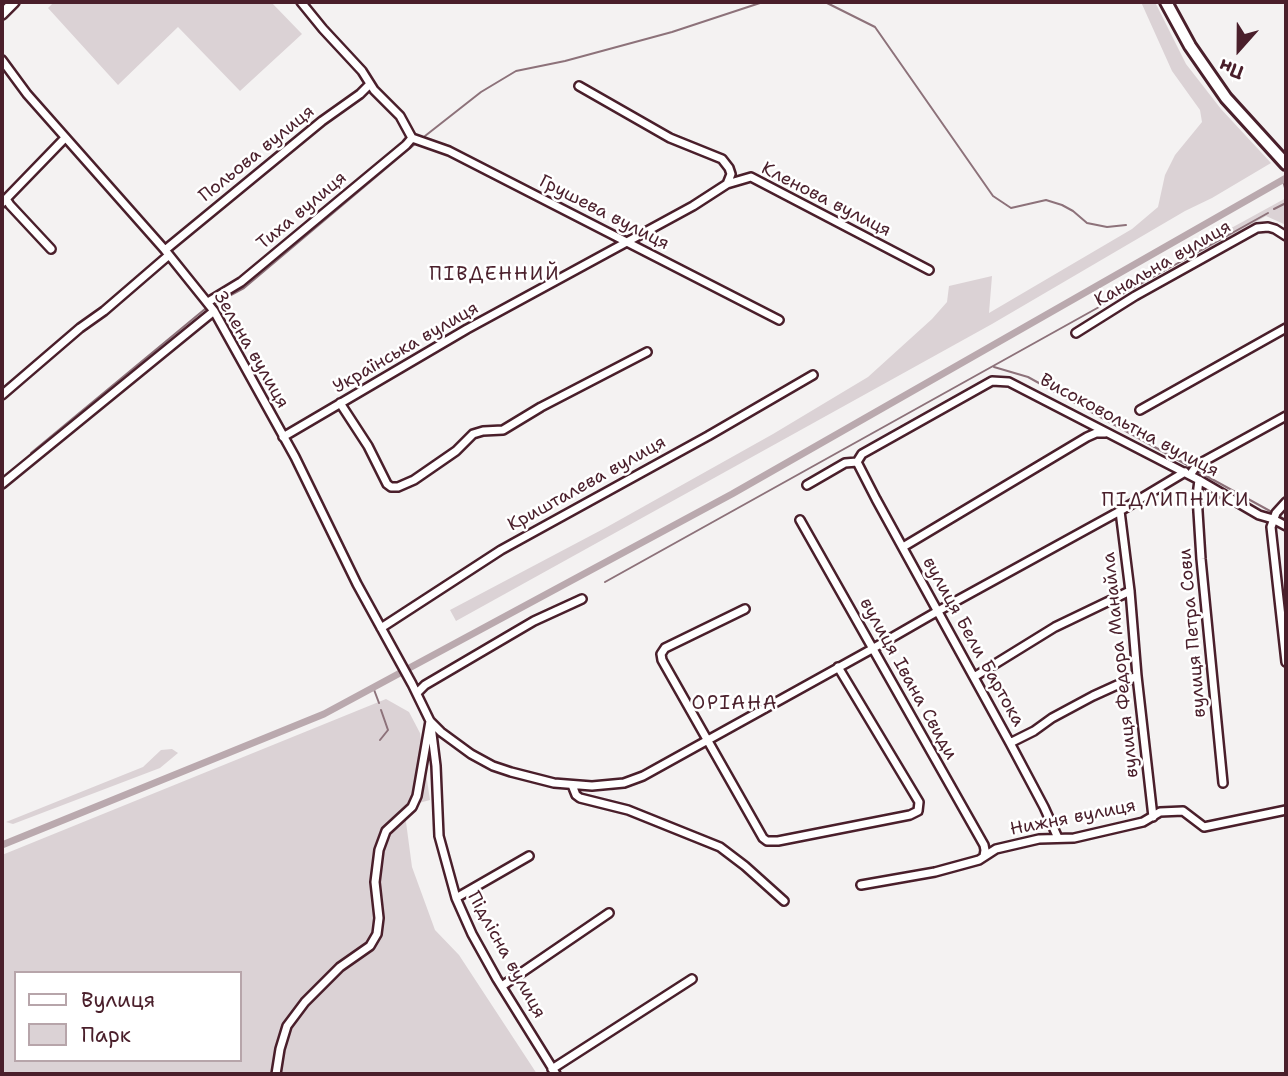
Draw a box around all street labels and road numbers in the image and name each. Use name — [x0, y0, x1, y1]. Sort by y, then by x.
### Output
street label: Польова вулиця — [195, 101, 319, 207]
street label: Кленова вулиця — [758, 158, 894, 242]
street label: Тиха вулиця — [253, 167, 351, 255]
street label: Грушева вулиця — [535, 171, 673, 255]
street label: Канальна вулиця — [1091, 216, 1235, 312]
street label: Зелена вулиця — [209, 288, 293, 412]
street label: Українська вулиця — [329, 298, 483, 398]
street label: Високовольтна вулиця — [1036, 370, 1222, 482]
street label: Кришталева вулиця — [504, 432, 670, 536]
street label: вулиця Петра Сови — [1175, 548, 1211, 718]
street label: вулиця Федора Манайла — [1098, 551, 1144, 779]
street label: вулиця Бели Бартока — [917, 553, 1029, 731]
street label: вулиця Івана Свиди — [854, 594, 962, 764]
street label: Нижня вулиця — [1008, 795, 1138, 841]
street label: Підлісна вулиця — [462, 888, 550, 1022]

